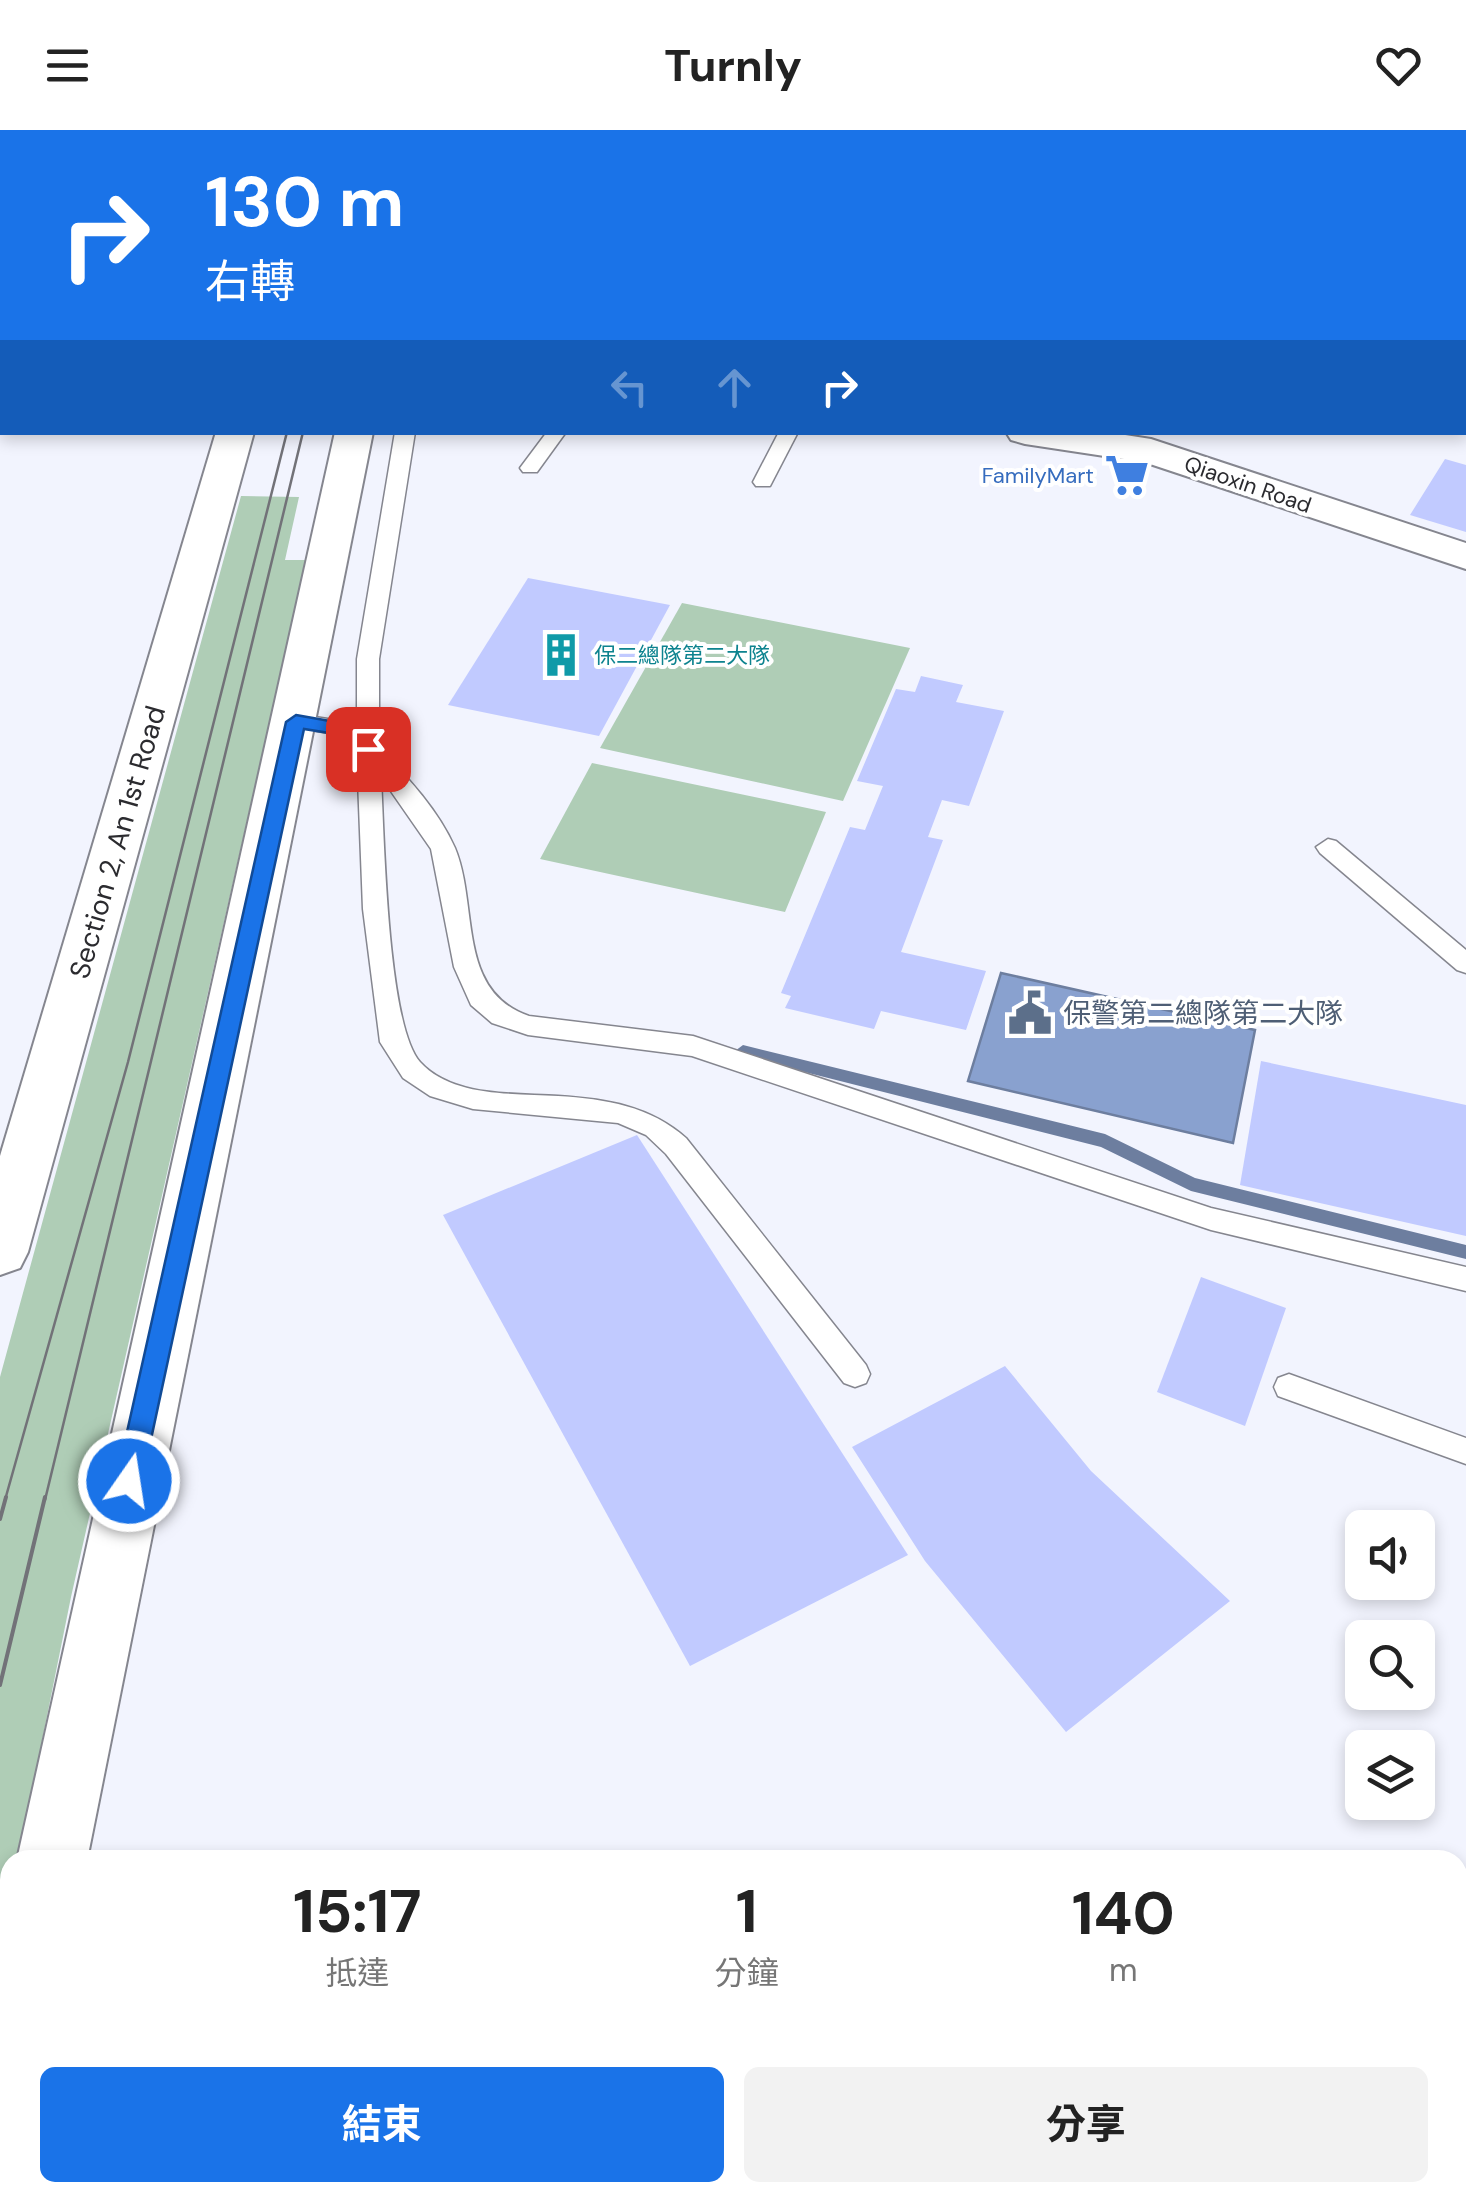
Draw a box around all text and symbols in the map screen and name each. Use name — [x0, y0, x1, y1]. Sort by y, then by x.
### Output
text: Turnly — [664, 36, 802, 95]
icon: menu — [40, 38, 95, 93]
icon: heart — [1371, 38, 1426, 93]
text: 130 m — [205, 157, 404, 248]
icon: right — [40, 170, 170, 300]
text: 右轉 — [205, 252, 295, 311]
icon: left — [602, 360, 657, 415]
icon: ahead — [707, 360, 762, 415]
icon: right — [812, 360, 867, 415]
street label: Qiaoxin Road — [1180, 449, 1315, 520]
supermarket icon: FamilyMart — [1103, 451, 1151, 499]
place label: FamilyMart — [982, 461, 1094, 490]
building icon: 保二總隊第二大隊 — [537, 631, 585, 679]
place label: 保二總隊第二大隊 — [594, 641, 770, 670]
street label: Section 2, An 1st Road — [61, 701, 174, 983]
pin — [326, 707, 411, 792]
icon: arrive — [341, 722, 396, 777]
public building icon: 保警第二總隊第二大隊 — [1006, 989, 1054, 1037]
place label: 保警第二總隊第二大隊 — [1063, 995, 1343, 1032]
position arrow — [77, 1429, 181, 1533]
map controls — [1345, 1510, 1435, 1820]
button: sound — [1345, 1510, 1435, 1600]
button: search — [1345, 1620, 1435, 1710]
button: layers — [1345, 1730, 1435, 1820]
text: 15:17 — [293, 1872, 422, 1951]
text: 1 — [736, 1872, 758, 1951]
text: 140 — [1072, 1874, 1175, 1953]
text: m — [1109, 1949, 1138, 1991]
text: 抵達 — [325, 1952, 389, 1994]
text: 分鐘 — [715, 1952, 779, 1994]
button: 結束 — [40, 2067, 724, 2182]
button: 分享 — [744, 2067, 1428, 2182]

